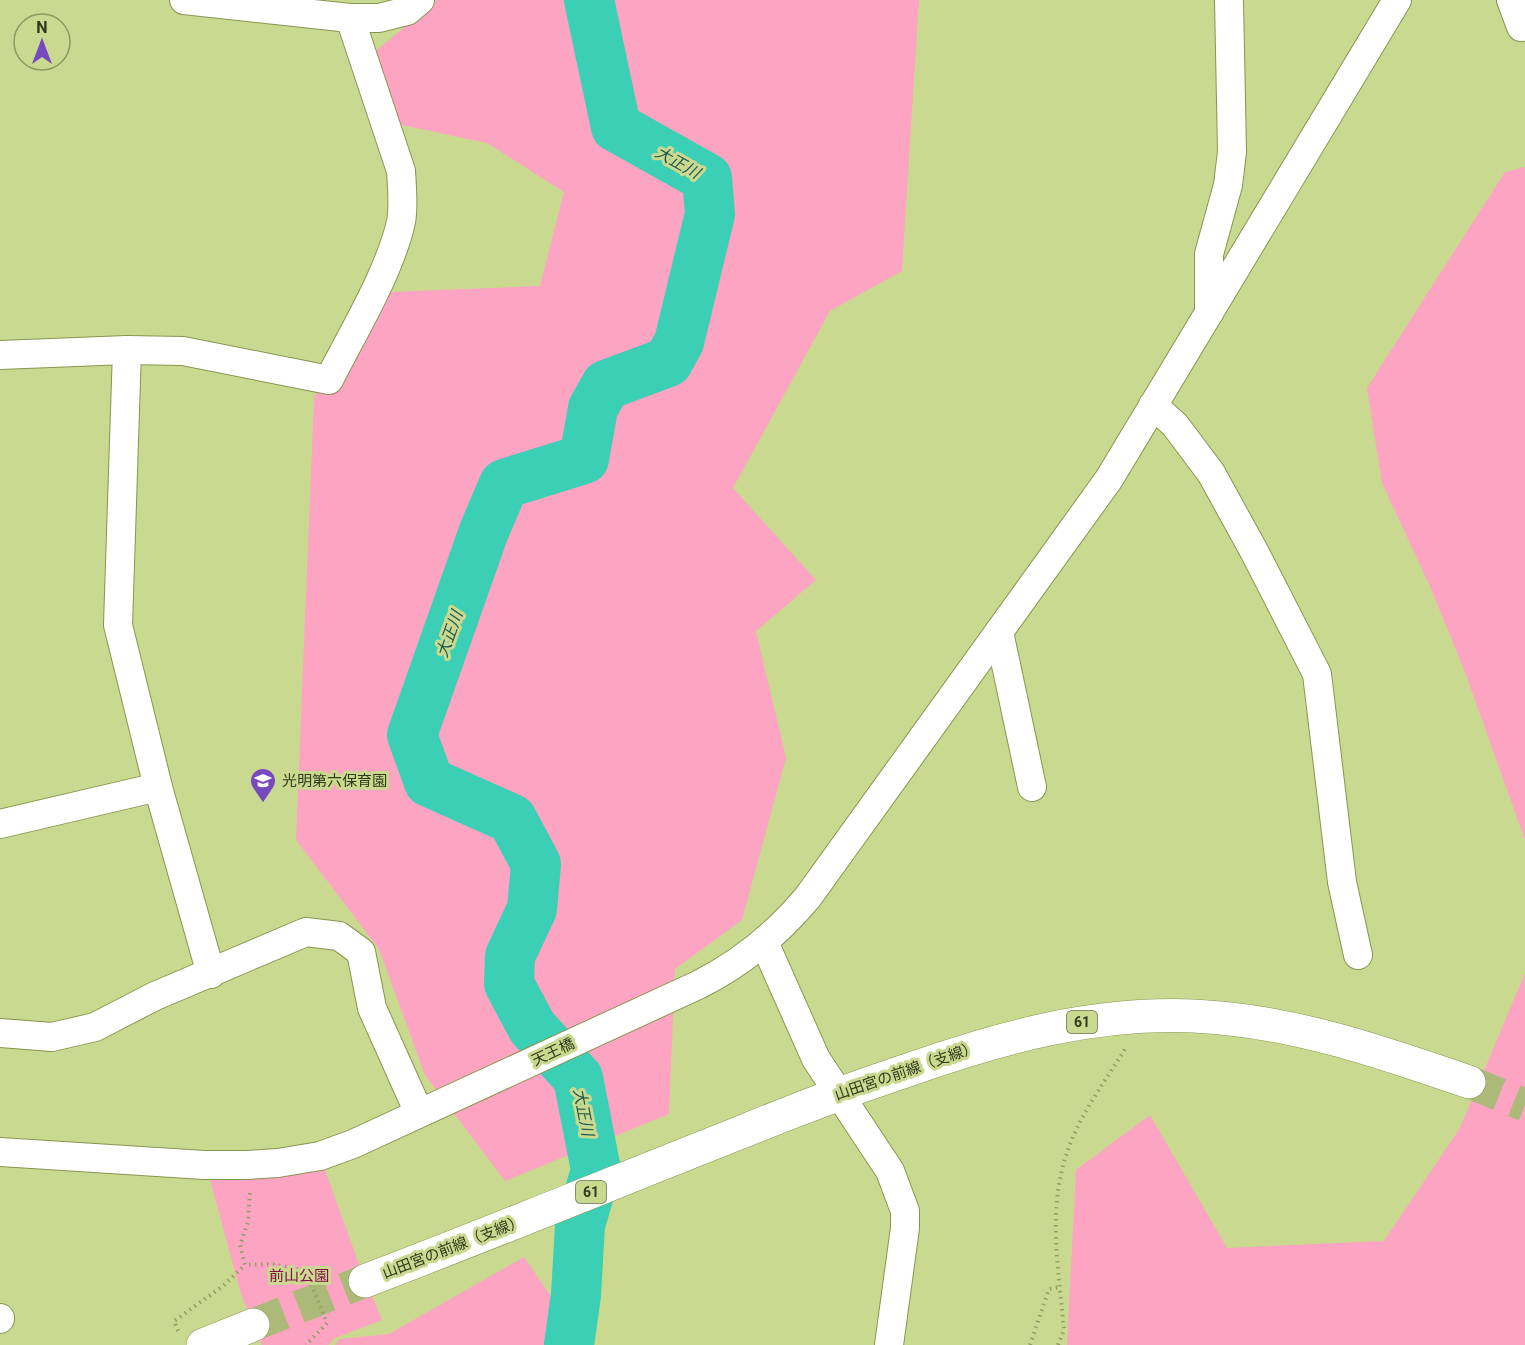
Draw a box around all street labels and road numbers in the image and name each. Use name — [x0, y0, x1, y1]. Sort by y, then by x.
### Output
road number: 61 — [1067, 1011, 1097, 1033]
street label: 天王橋 — [529, 1034, 577, 1070]
street label: 山田宮の前線（支線） — [832, 1038, 980, 1104]
road number: 61 — [576, 1181, 606, 1203]
street label: 山田宮の前線（支線） — [380, 1212, 526, 1282]

